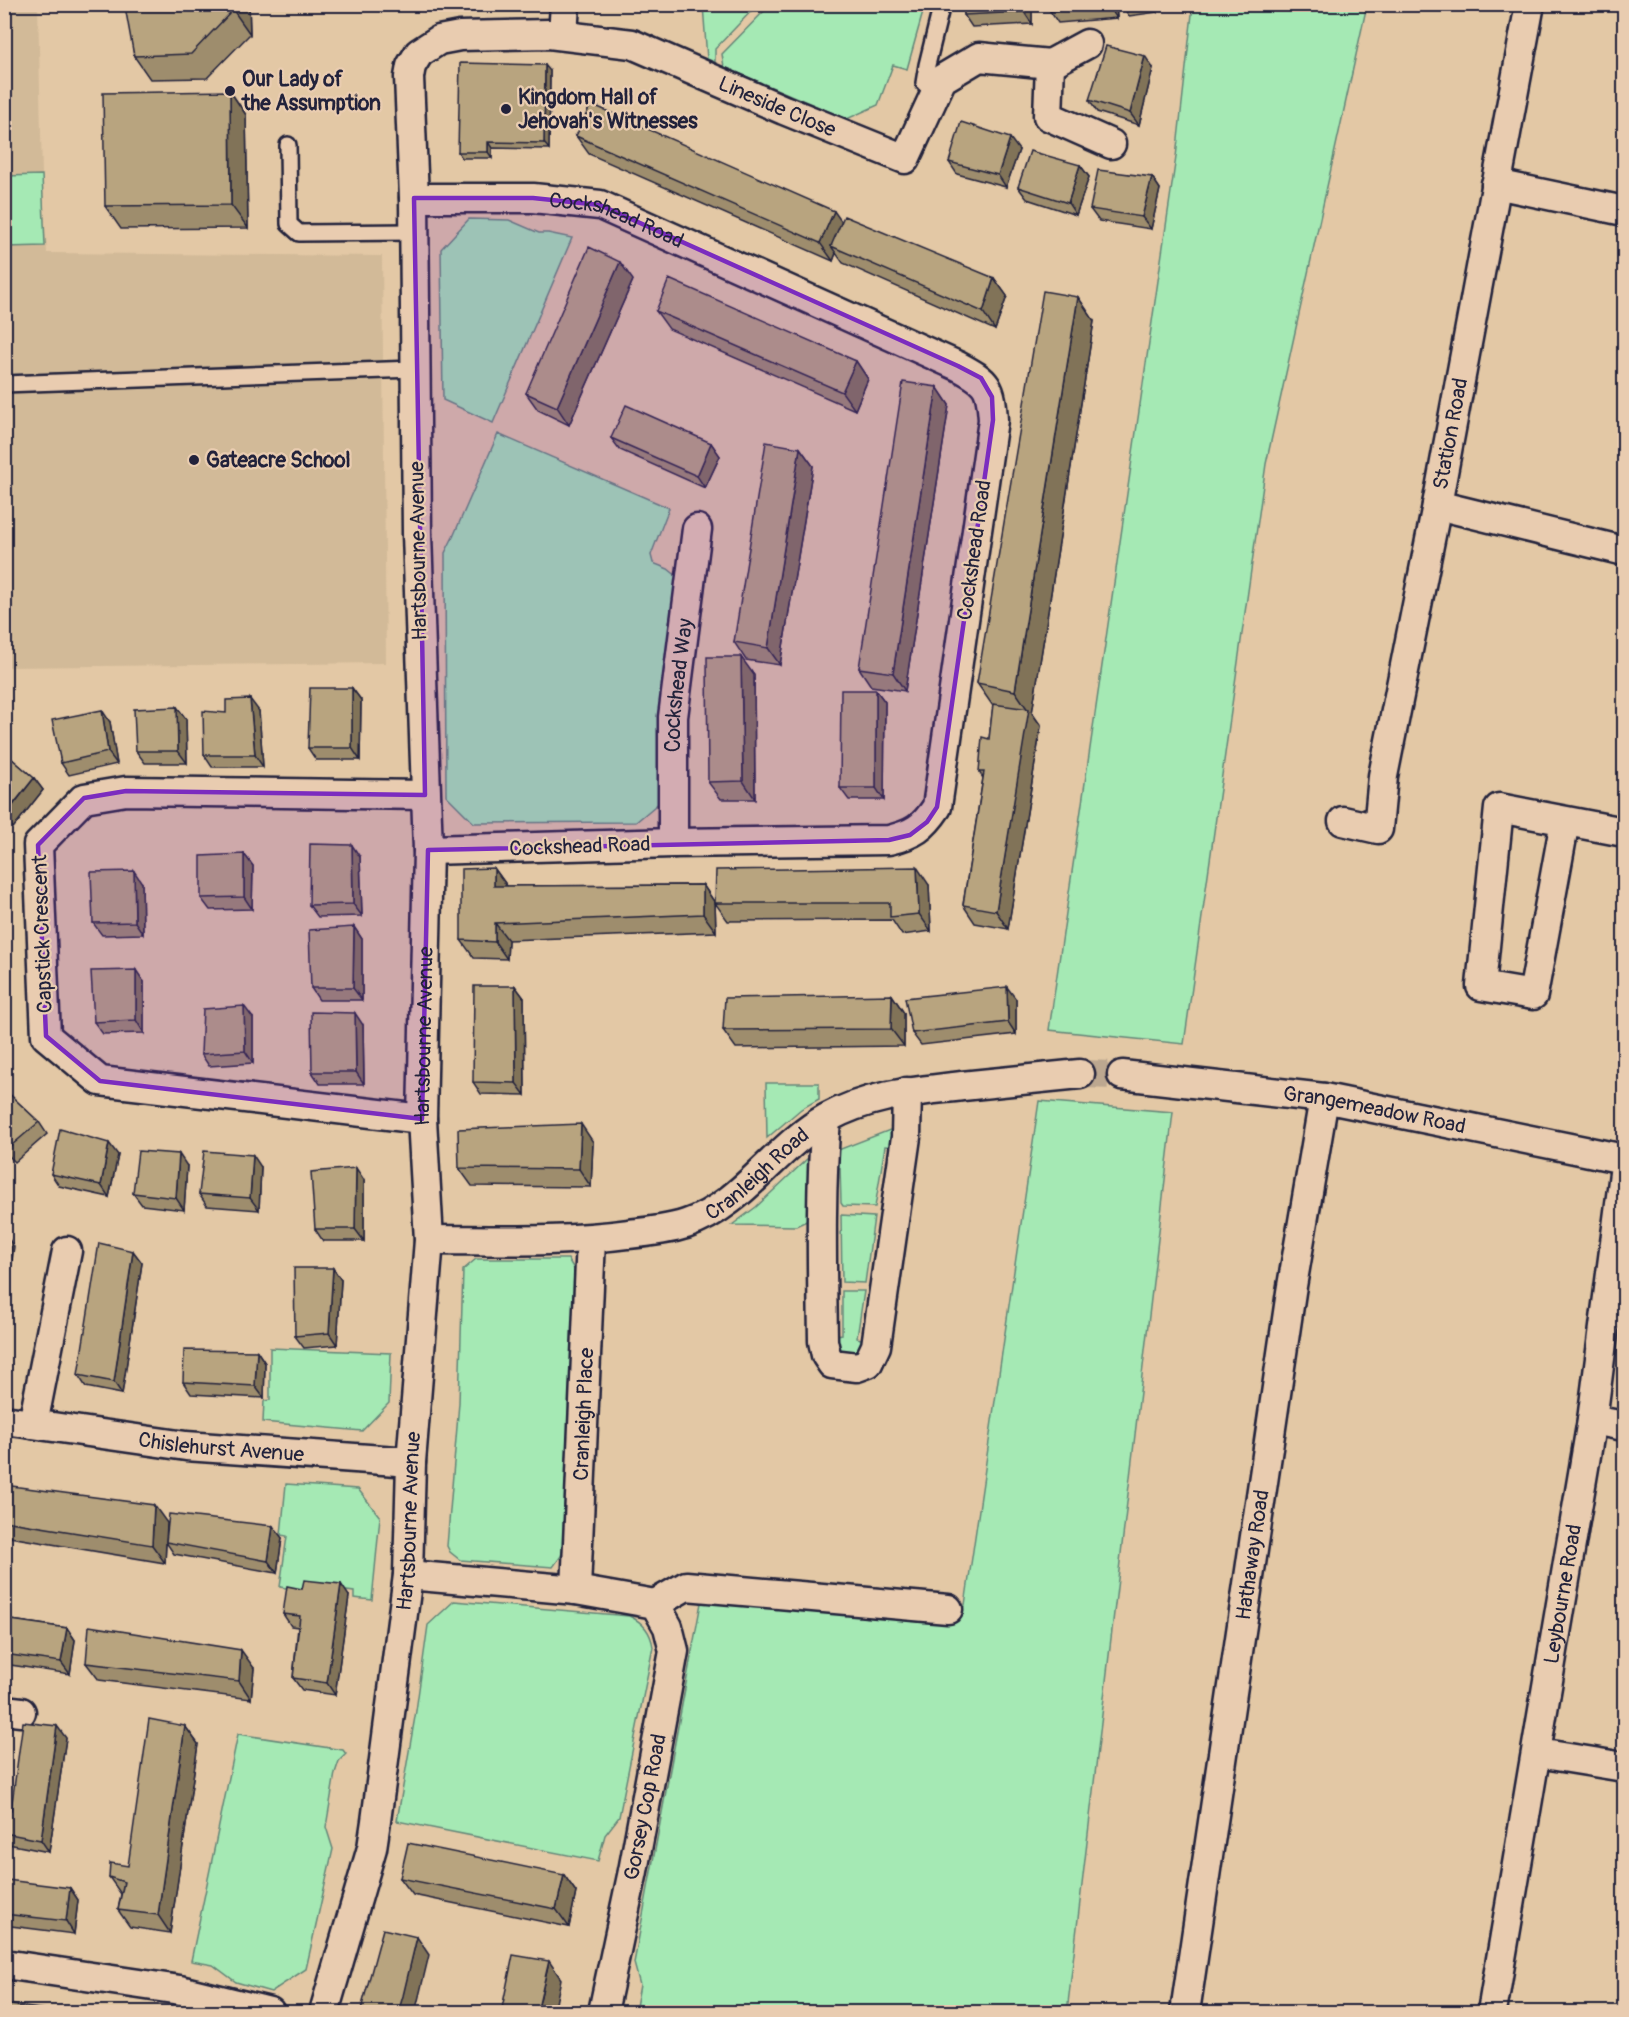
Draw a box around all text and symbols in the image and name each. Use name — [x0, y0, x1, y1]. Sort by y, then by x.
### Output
place label: Our Lady of the Assumption — [241, 66, 381, 117]
street label: Lineside Close — [714, 70, 840, 144]
marker: Our Lady of the Assumption — [223, 84, 237, 98]
place label: Kingdom Hall of Jehovah's Witnesses — [518, 84, 698, 135]
marker: Kingdom Hall of Jehovah's Witnesses — [499, 102, 513, 116]
street label: Cockshead Road — [548, 187, 688, 255]
street label: Station Road — [1427, 376, 1474, 492]
place label: Gateacre School — [206, 447, 351, 474]
marker: Gateacre School — [187, 453, 201, 467]
street label: Hartsbourne Avenue — [403, 460, 434, 641]
street label: Cockshead Road — [951, 478, 998, 622]
street label: Cockshead Way — [660, 617, 699, 752]
street label: Cockshead Road — [509, 831, 651, 862]
street label: Capstick Crescent — [26, 854, 59, 1014]
street label: Hartsbourne Avenue — [409, 946, 440, 1127]
street label: Grangemeadow Road — [1282, 1080, 1468, 1140]
street label: Cranleigh Road — [700, 1122, 815, 1227]
street label: Cranleigh Place — [568, 1346, 600, 1481]
street label: Chislehurst Avenue — [136, 1426, 306, 1468]
street label: Hartsbourne Avenue — [390, 1430, 427, 1613]
street label: Hathaway Road — [1230, 1488, 1276, 1622]
street label: Leybourne Road — [1538, 1522, 1588, 1666]
street label: Gorsey Cop Road — [618, 1732, 673, 1882]

